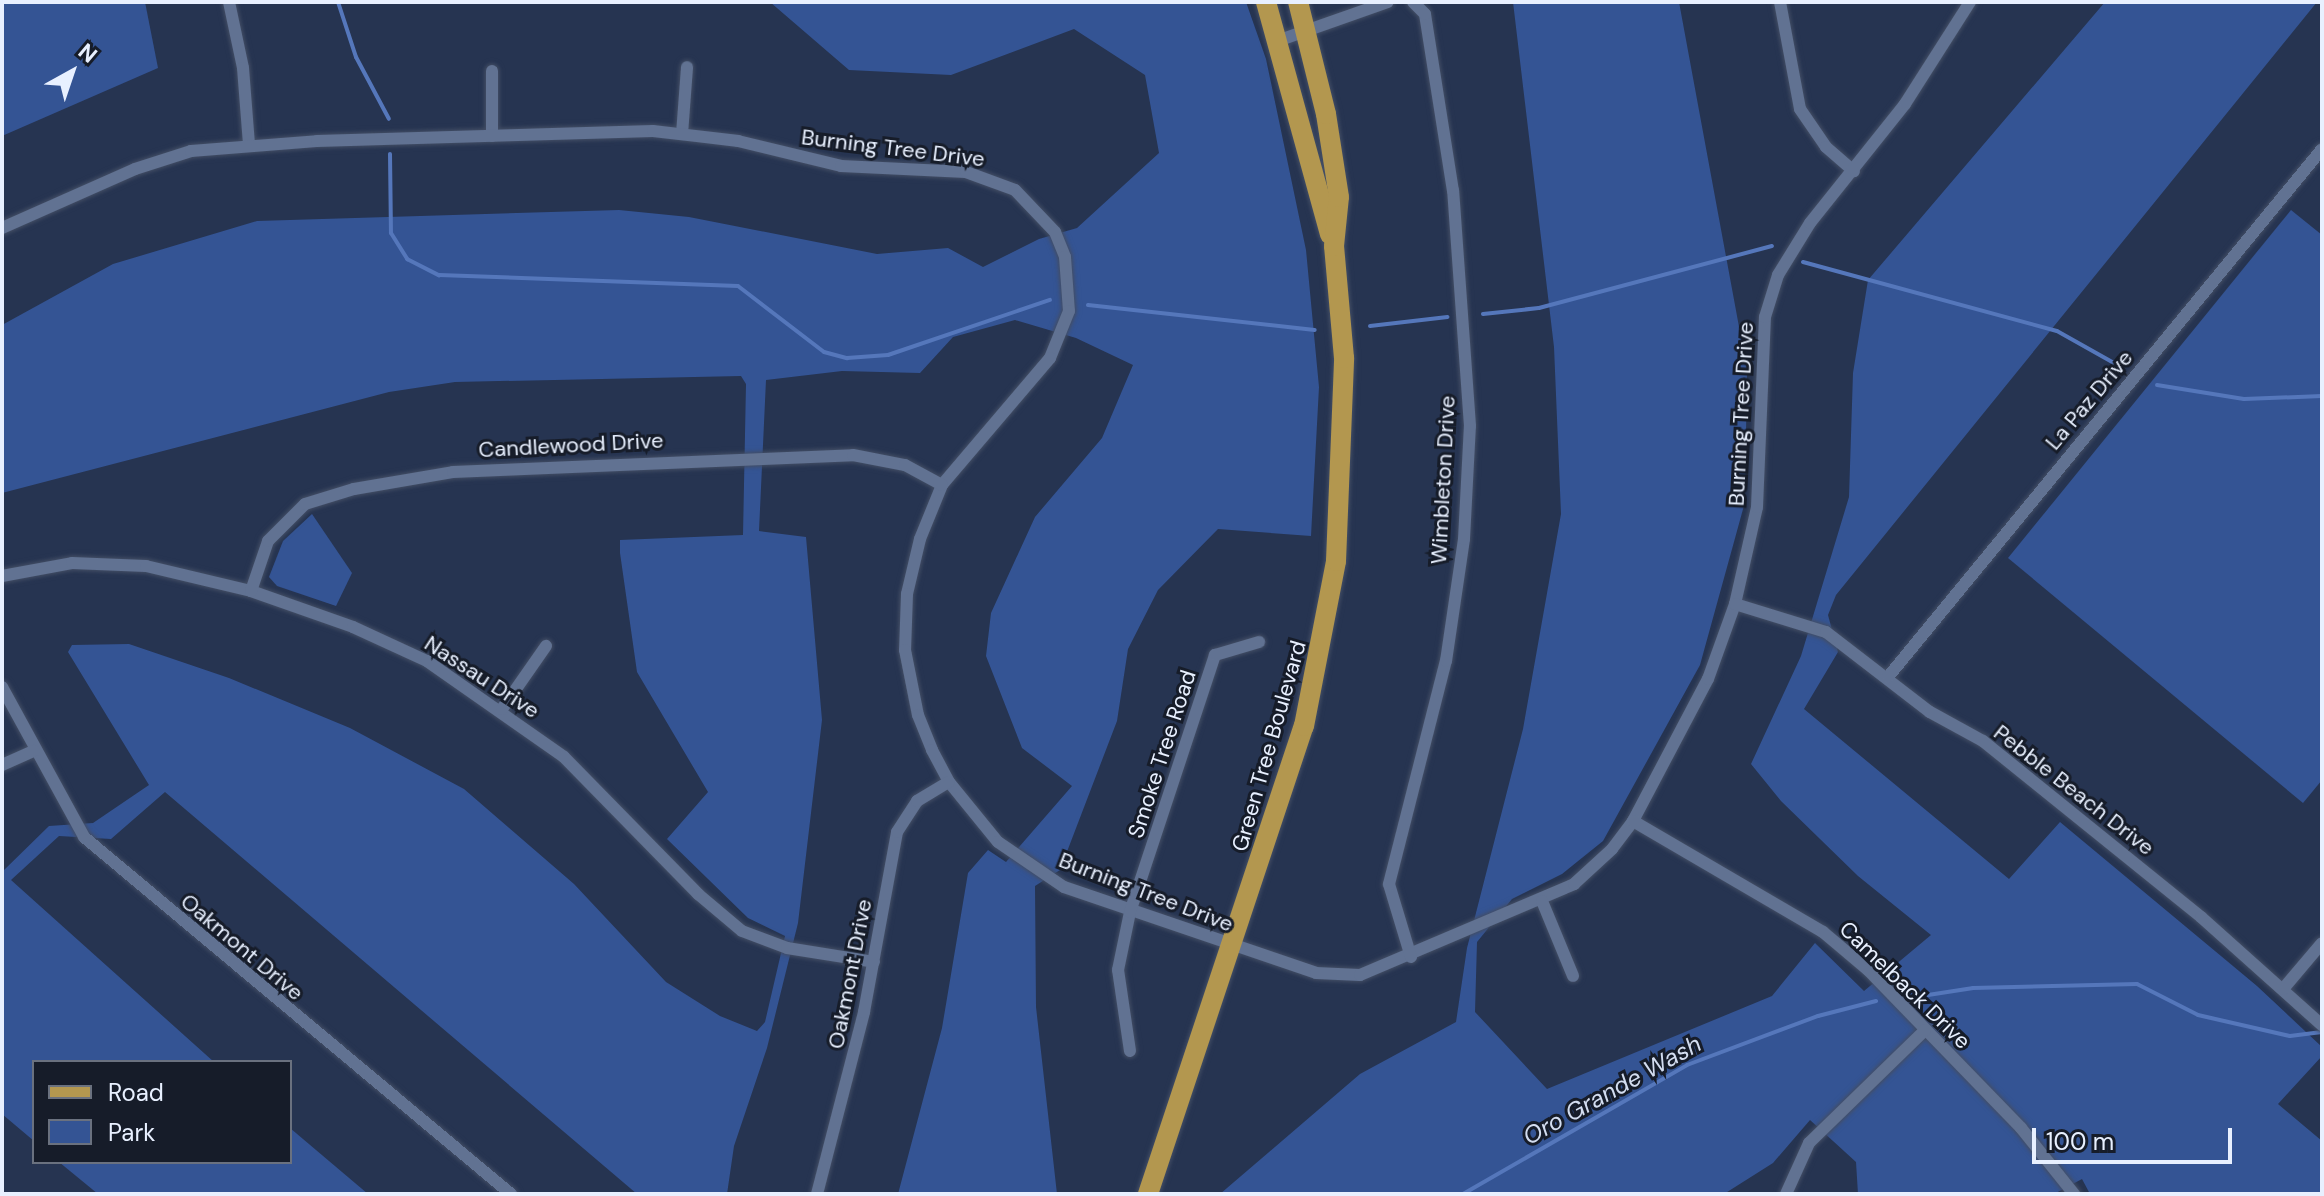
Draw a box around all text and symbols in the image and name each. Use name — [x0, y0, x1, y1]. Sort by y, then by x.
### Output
north arrow — [32, 32, 112, 112]
text: N — [72, 37, 103, 69]
street label: Burning Tree Drive — [800, 124, 986, 172]
street label: Burning Tree Drive — [1723, 321, 1759, 507]
street label: La Paz Drive — [2040, 345, 2138, 455]
street label: Wimbleton Drive — [1425, 395, 1461, 565]
street label: Candlewood Drive — [478, 427, 664, 463]
street label: Nassau Drive — [420, 630, 544, 724]
street label: Green Tree Boulevard — [1226, 638, 1312, 854]
street label: Smoke Tree Road — [1122, 667, 1202, 841]
street label: Pebble Beach Drive — [1989, 719, 2159, 861]
street label: Burning Tree Drive — [1055, 847, 1237, 937]
street label: Oakmont Drive — [175, 888, 309, 1006]
street label: Oakmont Drive — [823, 897, 877, 1051]
street label: Camelback Drive — [1834, 916, 1976, 1054]
water label: Oro Grande Wash — [1518, 1029, 1706, 1151]
legend — [32, 1060, 292, 1164]
text: Road — [108, 1077, 164, 1108]
scale bar — [2036, 1112, 2236, 1162]
text: Park — [108, 1117, 155, 1148]
text: 100 m — [2046, 1126, 2114, 1157]

